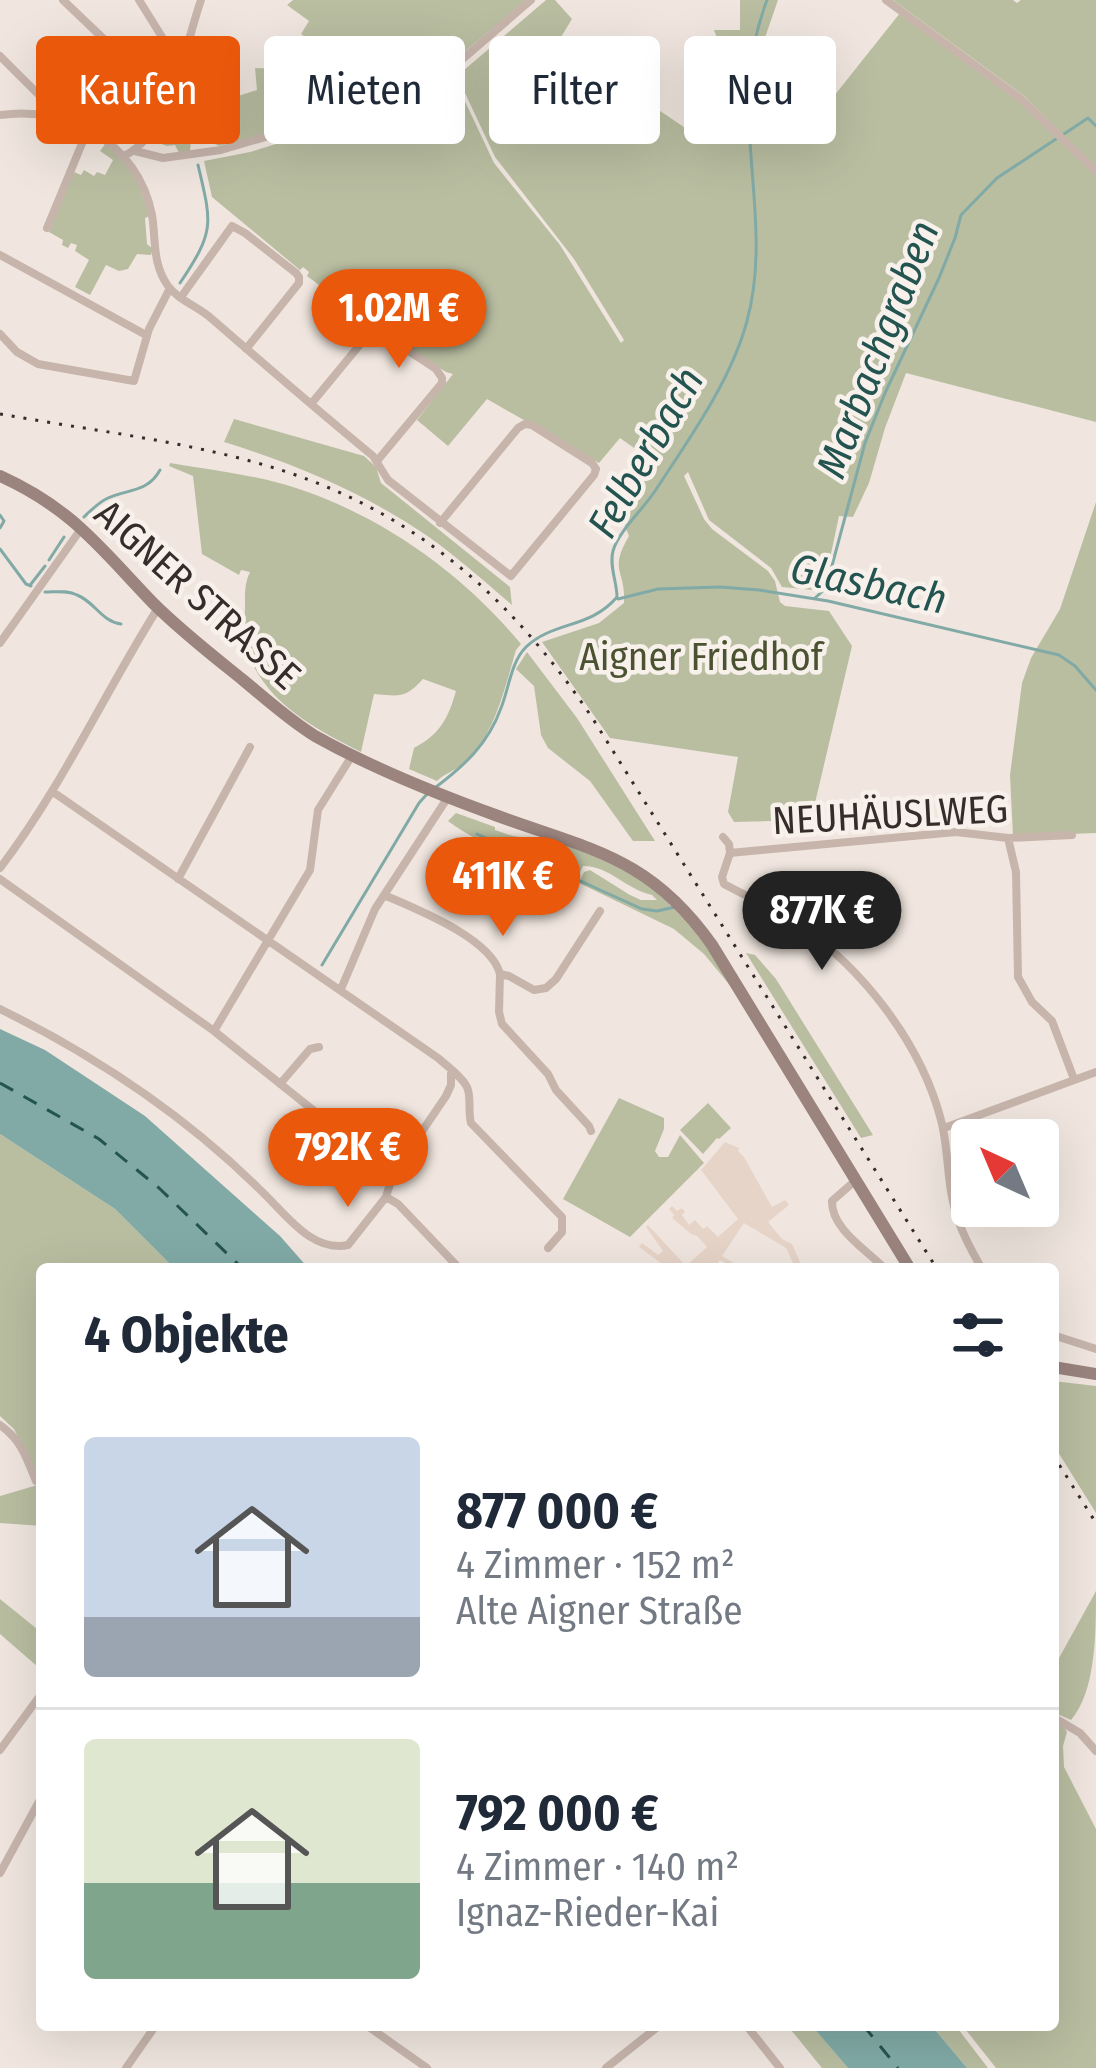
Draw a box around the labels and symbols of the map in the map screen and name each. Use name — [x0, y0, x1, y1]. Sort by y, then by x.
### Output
water label: Marbachgraben — [806, 214, 950, 485]
pin: 1.02M € — [288, 269, 510, 371]
water label: Felberbach — [577, 359, 715, 546]
street label: AIGNER STRASSE — [85, 491, 309, 699]
water label: Glasbach — [786, 543, 951, 625]
park label: Aigner Friedhof — [579, 634, 826, 680]
street label: NEUHÄUSLWEG — [771, 786, 1009, 844]
pin: 411K € — [405, 837, 601, 939]
pin: 877K € — [724, 871, 920, 973]
pin: 792K € — [250, 1108, 446, 1210]
north arrow — [951, 1119, 1059, 1227]

